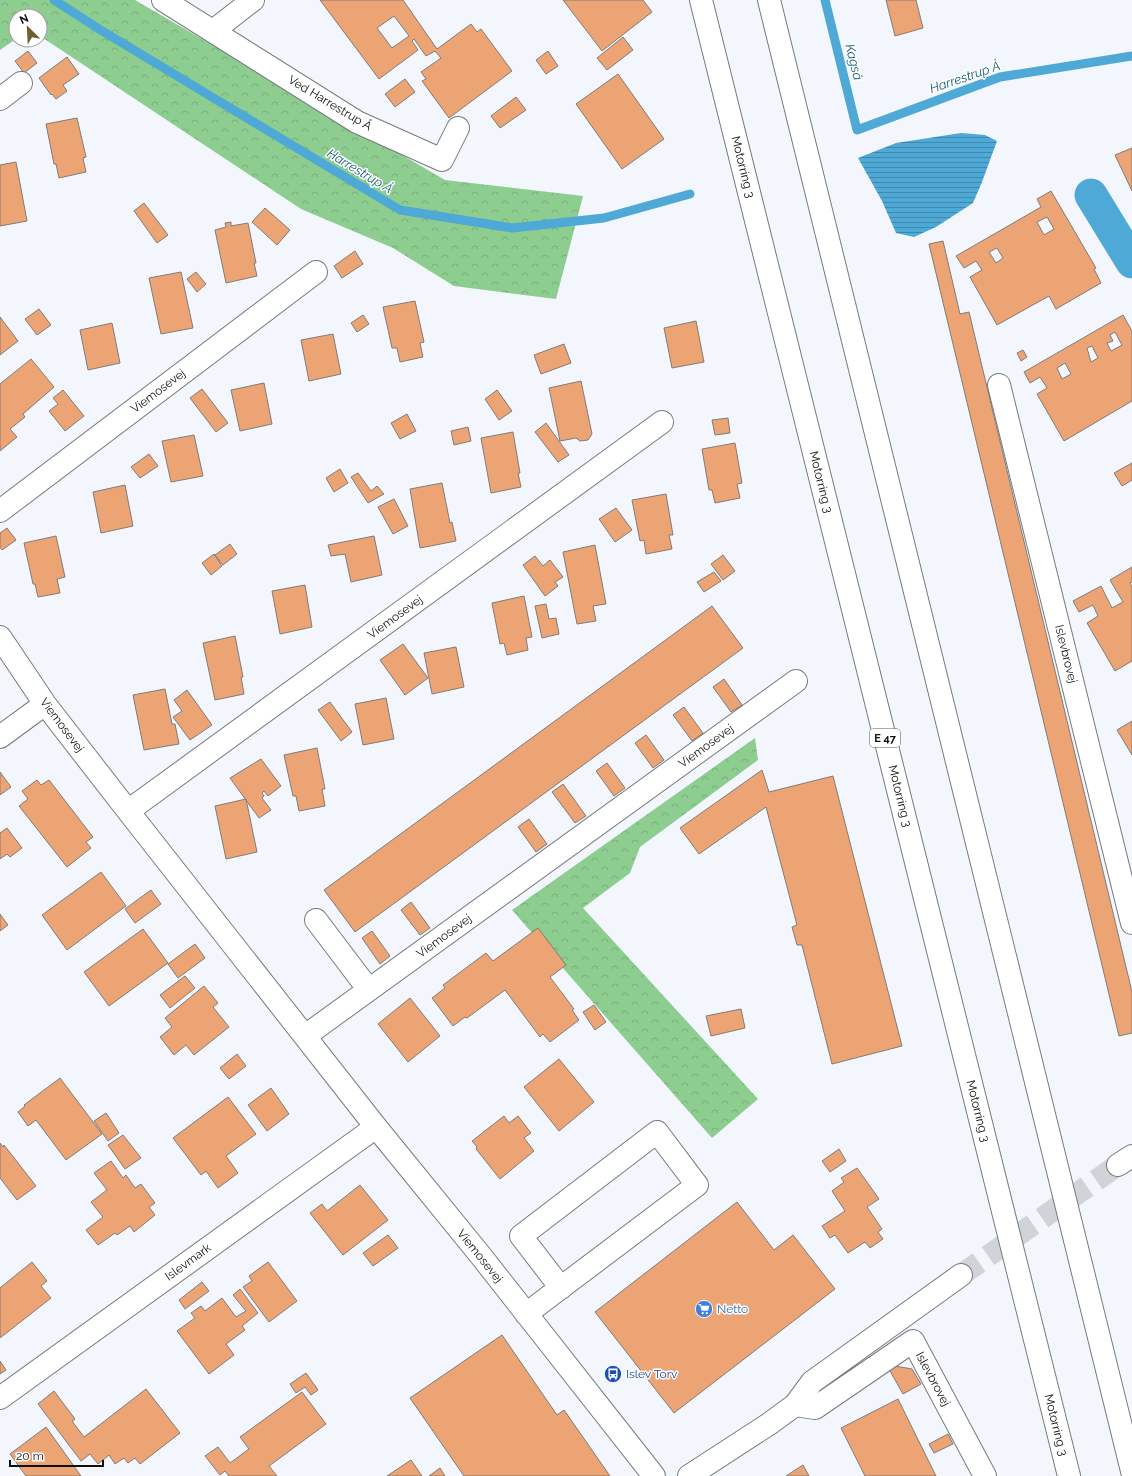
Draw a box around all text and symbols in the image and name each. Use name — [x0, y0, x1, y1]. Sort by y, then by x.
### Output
north arrow — [8, 8, 48, 48]
text: N — [18, 12, 31, 27]
water label: Kagså — [842, 42, 866, 82]
water label: Harrestrup Å — [928, 58, 1002, 96]
street label: Ved Harrestrup Å — [286, 73, 374, 133]
street label: Motorring 3 — [729, 135, 757, 199]
water label: Harrestrup Å — [325, 146, 395, 196]
street label: Viemosevej — [128, 366, 188, 416]
street label: Motorring 3 — [807, 450, 835, 514]
street label: Viemosevej — [365, 592, 425, 642]
street label: Islevbrovej — [1052, 623, 1080, 685]
street label: Viemosevej — [37, 695, 87, 755]
street label: Viemosevej — [676, 721, 736, 771]
road number: E 47 — [870, 729, 900, 747]
street label: Motorring 3 — [886, 764, 914, 828]
street label: Viemosevej — [414, 911, 474, 961]
street label: Motorring 3 — [964, 1079, 992, 1143]
street label: Viemosevej — [454, 1227, 506, 1285]
street label: Islevmark — [162, 1240, 214, 1283]
supermarket icon: Netto — [694, 1299, 714, 1319]
place label: Netto — [717, 1302, 748, 1316]
street label: Islevbrovej — [913, 1349, 953, 1409]
bus stop icon: Islev Torv — [603, 1364, 623, 1384]
place label: Islev Torv — [626, 1367, 678, 1381]
street label: Motorring 3 — [1042, 1393, 1070, 1457]
scale bar — [10, 1442, 103, 1468]
text: 20 m — [16, 1449, 44, 1463]

